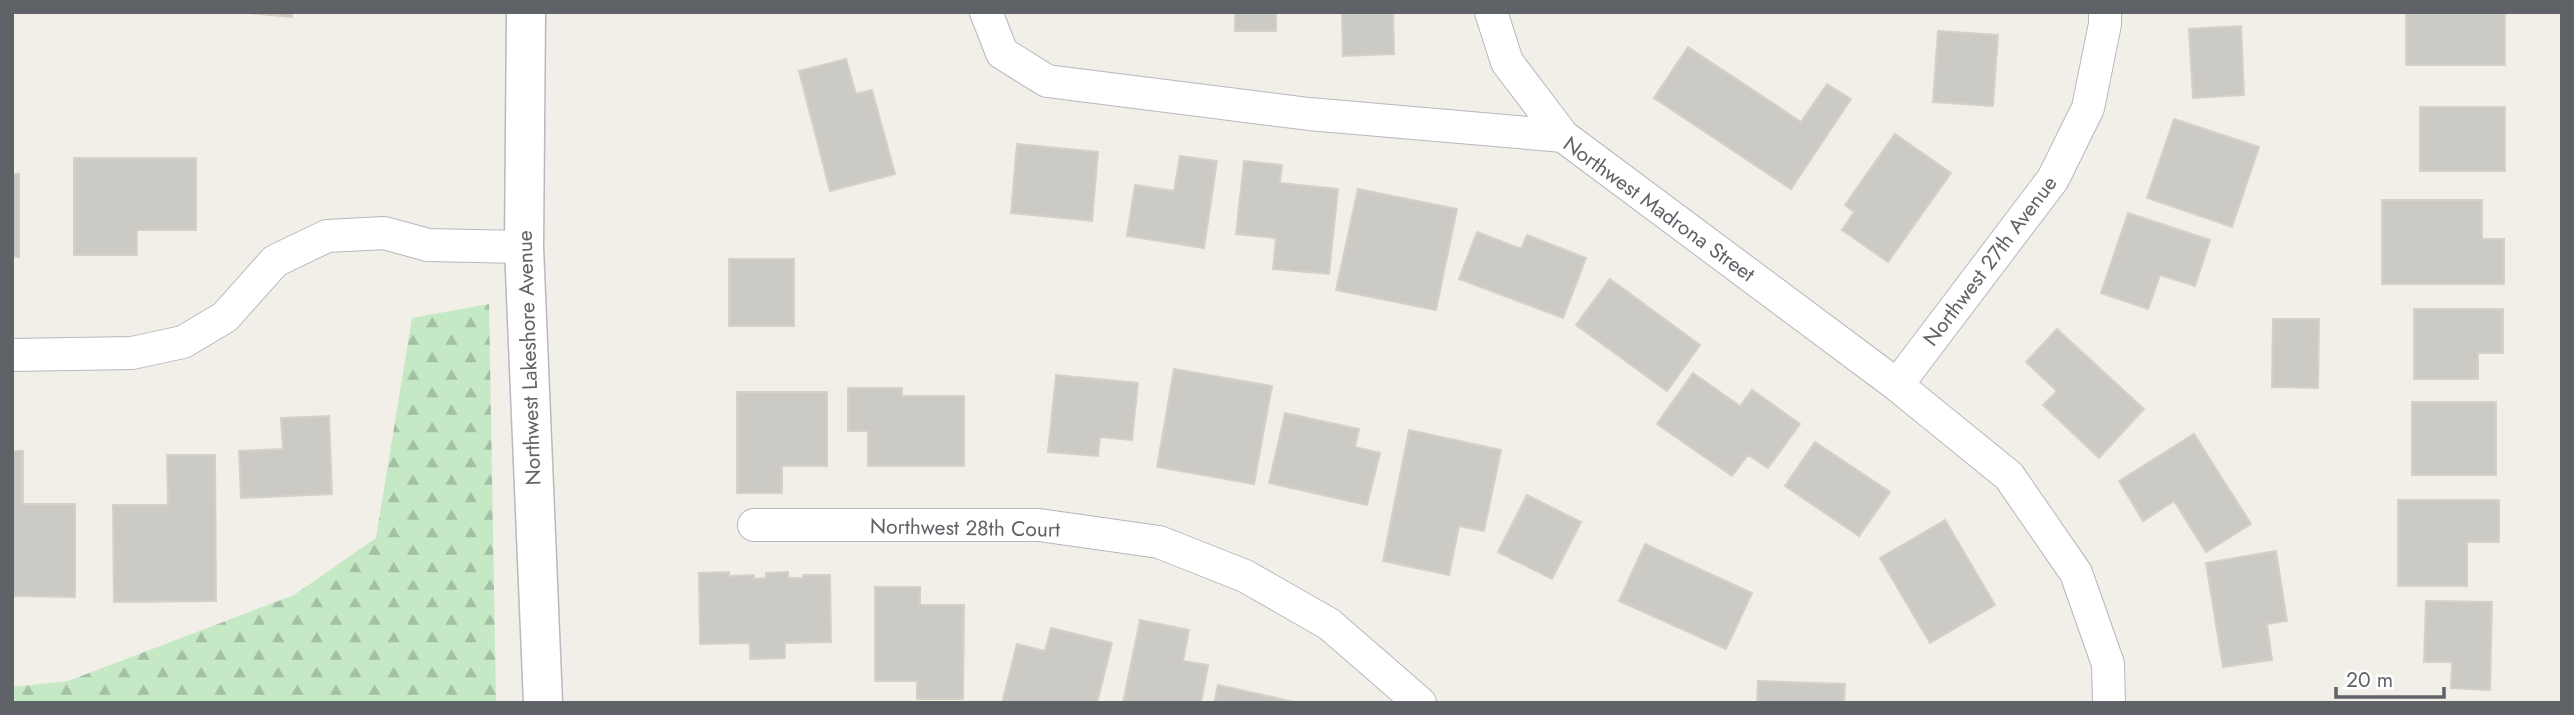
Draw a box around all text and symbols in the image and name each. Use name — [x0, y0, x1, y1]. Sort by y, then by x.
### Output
street label: Northwest Madrona Street — [1557, 129, 1761, 289]
street label: Northwest 27th Avenue — [1916, 169, 2064, 352]
street label: Northwest Lakeshore Avenue — [510, 230, 548, 486]
street label: Northwest 28th Court — [870, 511, 1060, 545]
scale bar — [2336, 656, 2444, 700]
text: 20 m — [2346, 665, 2393, 695]

